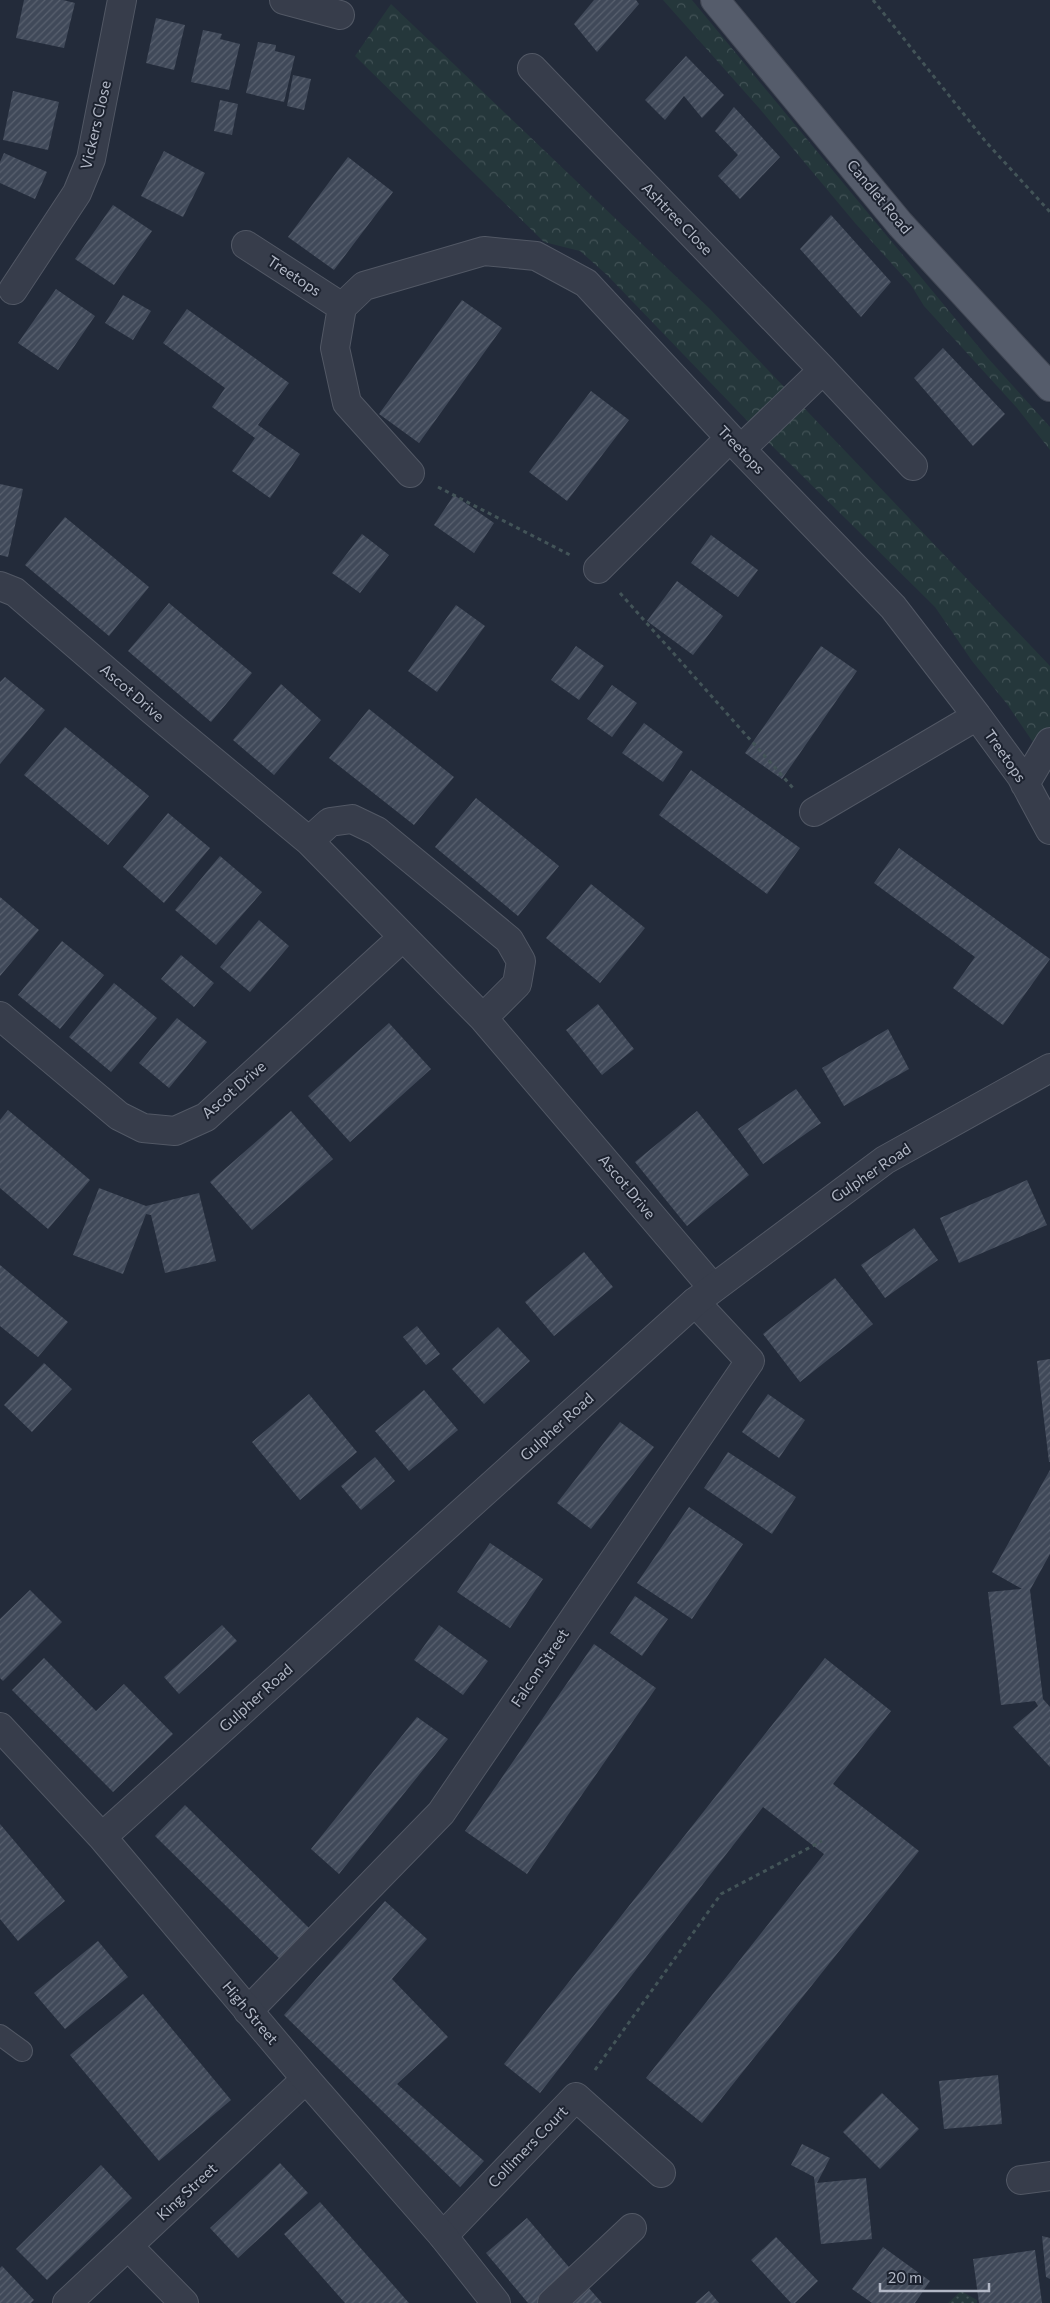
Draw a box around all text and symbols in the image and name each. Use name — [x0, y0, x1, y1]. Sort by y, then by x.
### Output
street label: Vickers Close — [76, 79, 114, 171]
street label: Candlet Road — [844, 156, 916, 237]
street label: Ashtree Close — [639, 178, 717, 258]
street label: Treetops — [264, 251, 325, 299]
street label: Treetops — [714, 421, 769, 477]
street label: Ascot Drive — [97, 660, 168, 725]
street label: Treetops — [981, 726, 1031, 785]
street label: Ascot Drive — [198, 1057, 269, 1122]
street label: Gulpher Road — [827, 1139, 914, 1205]
street label: Ascot Drive — [596, 1150, 660, 1222]
street label: Gulpher Road — [516, 1389, 597, 1464]
street label: Falcon Street — [506, 1625, 572, 1710]
street label: Gulpher Road — [215, 1660, 296, 1735]
street label: High Street — [219, 1977, 282, 2048]
street label: Collimers Court — [484, 2102, 571, 2191]
street label: King Street — [152, 2159, 220, 2224]
scale bar — [880, 2260, 989, 2292]
text: 20 m — [888, 2268, 922, 2286]

